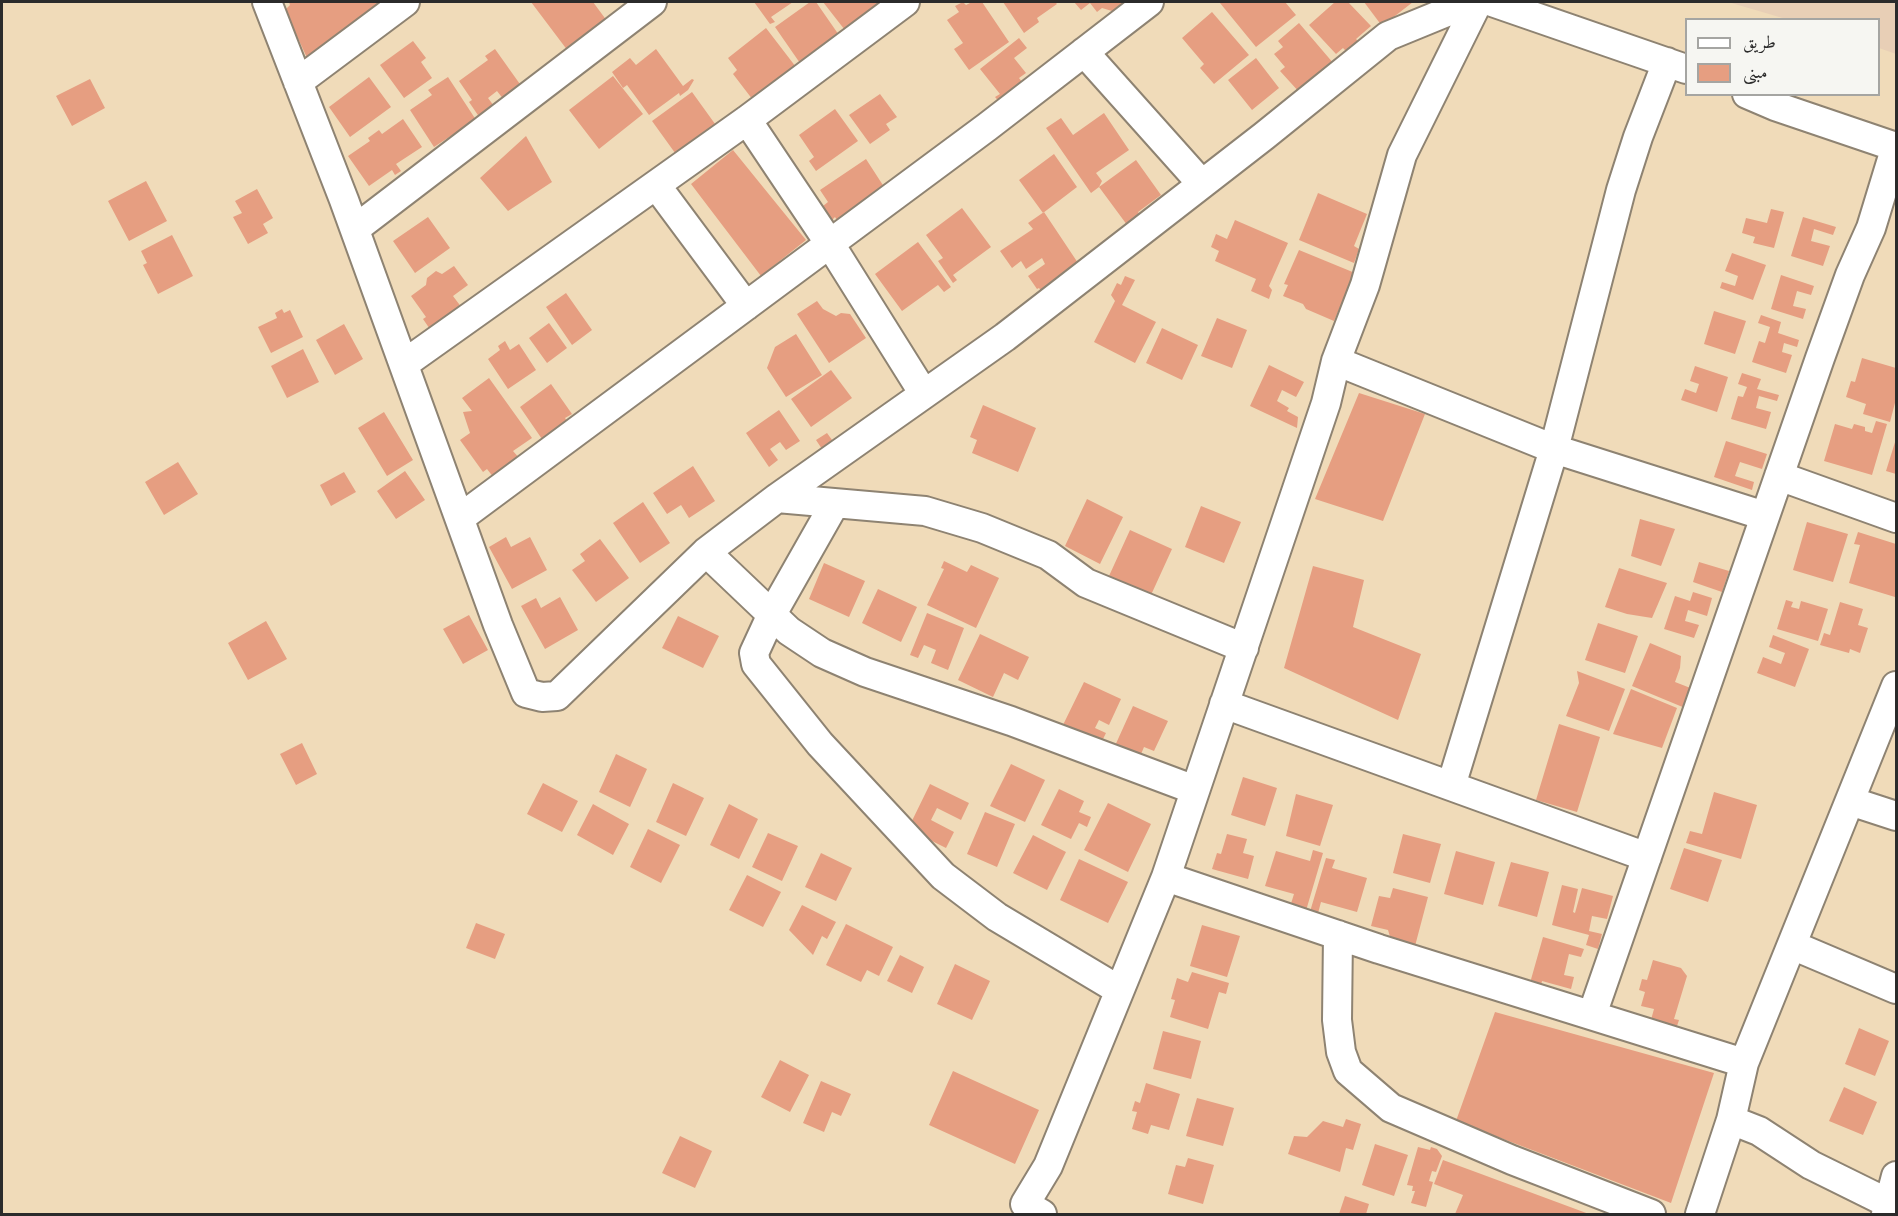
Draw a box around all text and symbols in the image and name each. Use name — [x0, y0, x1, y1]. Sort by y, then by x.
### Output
legend — [1685, 18, 1880, 96]
text: طريق — [1743, 28, 1776, 55]
text: مبنى — [1743, 58, 1768, 85]

